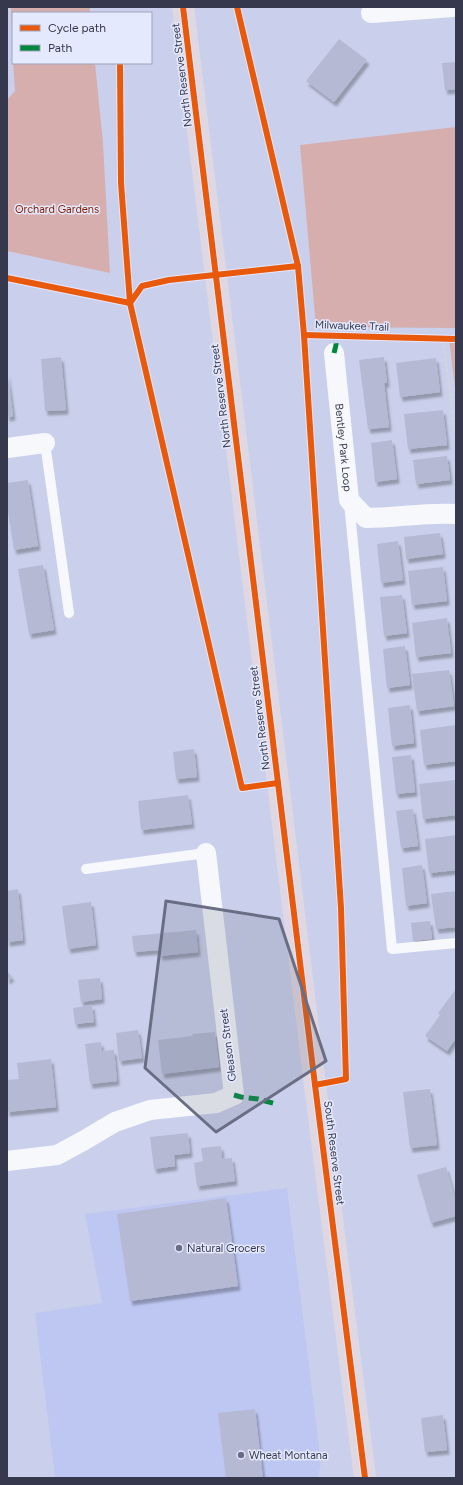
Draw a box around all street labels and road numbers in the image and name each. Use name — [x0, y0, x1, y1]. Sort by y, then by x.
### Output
street label: North Reserve Street — [169, 22, 195, 128]
street label: Milwaukee Trail — [315, 318, 389, 334]
street label: North Reserve Street — [208, 343, 234, 449]
street label: Bentley Park Loop — [333, 403, 355, 493]
street label: North Reserve Street — [247, 665, 273, 771]
street label: Gleason Street — [217, 1008, 239, 1082]
street label: South Reserve Street — [321, 1100, 347, 1206]

